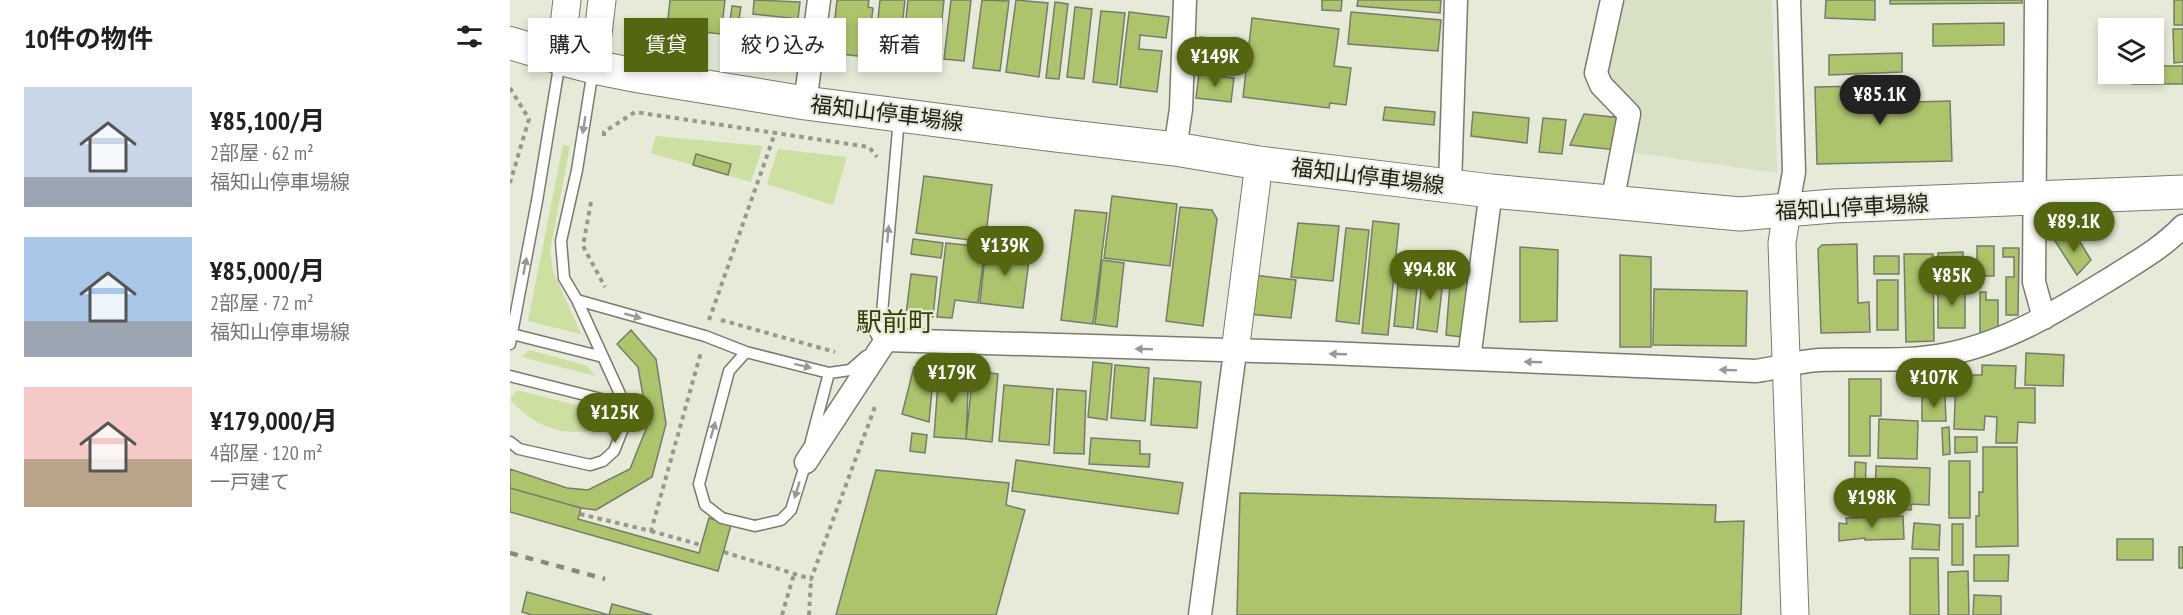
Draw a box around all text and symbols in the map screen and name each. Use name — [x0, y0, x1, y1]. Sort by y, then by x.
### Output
chip: 購入 — [528, 18, 612, 72]
chip: 賃貸 — [624, 18, 708, 72]
chip: 絞り込み — [720, 18, 846, 72]
chip: 新着 — [858, 18, 942, 72]
map controls — [2098, 18, 2164, 84]
button: layers — [2098, 18, 2164, 84]
icon: filters — [453, 20, 486, 53]
text: 10件の物件 — [24, 22, 153, 55]
pin: ¥149K — [1173, 37, 1257, 88]
text: ¥149K — [1191, 43, 1239, 69]
pin: ¥85.1K — [1831, 75, 1929, 126]
text: ¥85.1K — [1854, 81, 1906, 107]
street label: 福知山停車場線 — [809, 90, 965, 136]
text: ¥85,100/月 — [210, 104, 325, 137]
icon: home — [72, 111, 144, 183]
one-way arrow — [580, 116, 589, 135]
text: 2部屋 · 62 m² — [210, 140, 314, 166]
street label: 福知山停車場線 — [1290, 153, 1446, 199]
text: 福知山停車場線 — [210, 169, 350, 195]
street label: 福知山停車場線 — [1774, 189, 1930, 225]
pin: ¥89.1K — [2025, 202, 2123, 253]
text: ¥89.1K — [2048, 208, 2100, 234]
one-way arrow — [884, 225, 893, 244]
pin: ¥139K — [963, 226, 1047, 277]
text: ¥139K — [981, 232, 1029, 258]
pin: ¥94.8K — [1381, 250, 1479, 301]
text: ¥85,000/月 — [210, 254, 325, 287]
one-way arrow — [521, 256, 530, 275]
text: ¥94.8K — [1404, 256, 1456, 282]
pin: ¥85K — [1916, 256, 1988, 307]
icon: home — [72, 261, 144, 333]
text: ¥85K — [1932, 262, 1972, 288]
text: 2部屋 · 72 m² — [210, 290, 314, 316]
district label: 駅前町 — [856, 305, 934, 338]
one-way arrow — [624, 312, 642, 321]
text: 福知山停車場線 — [210, 319, 350, 345]
one-way arrow — [1134, 344, 1153, 353]
one-way arrow — [1329, 349, 1348, 358]
pin: ¥179K — [910, 353, 994, 404]
one-way arrow — [1524, 357, 1543, 366]
pin: ¥107K — [1892, 358, 1976, 409]
text: ¥179K — [928, 359, 976, 385]
one-way arrow — [794, 362, 812, 372]
text: ¥107K — [1910, 364, 1958, 390]
one-way arrow — [1719, 366, 1738, 375]
pin: ¥125K — [573, 393, 657, 444]
text: ¥125K — [591, 399, 639, 425]
text: ¥179,000/月 — [210, 404, 338, 437]
icon: home — [72, 411, 144, 483]
one-way arrow — [709, 421, 719, 439]
text: 4部屋 · 120 m² — [210, 440, 323, 466]
text: 一戸建て — [210, 469, 290, 495]
pin: ¥198K — [1830, 478, 1914, 529]
one-way arrow — [792, 481, 801, 499]
text: ¥198K — [1848, 484, 1896, 510]

